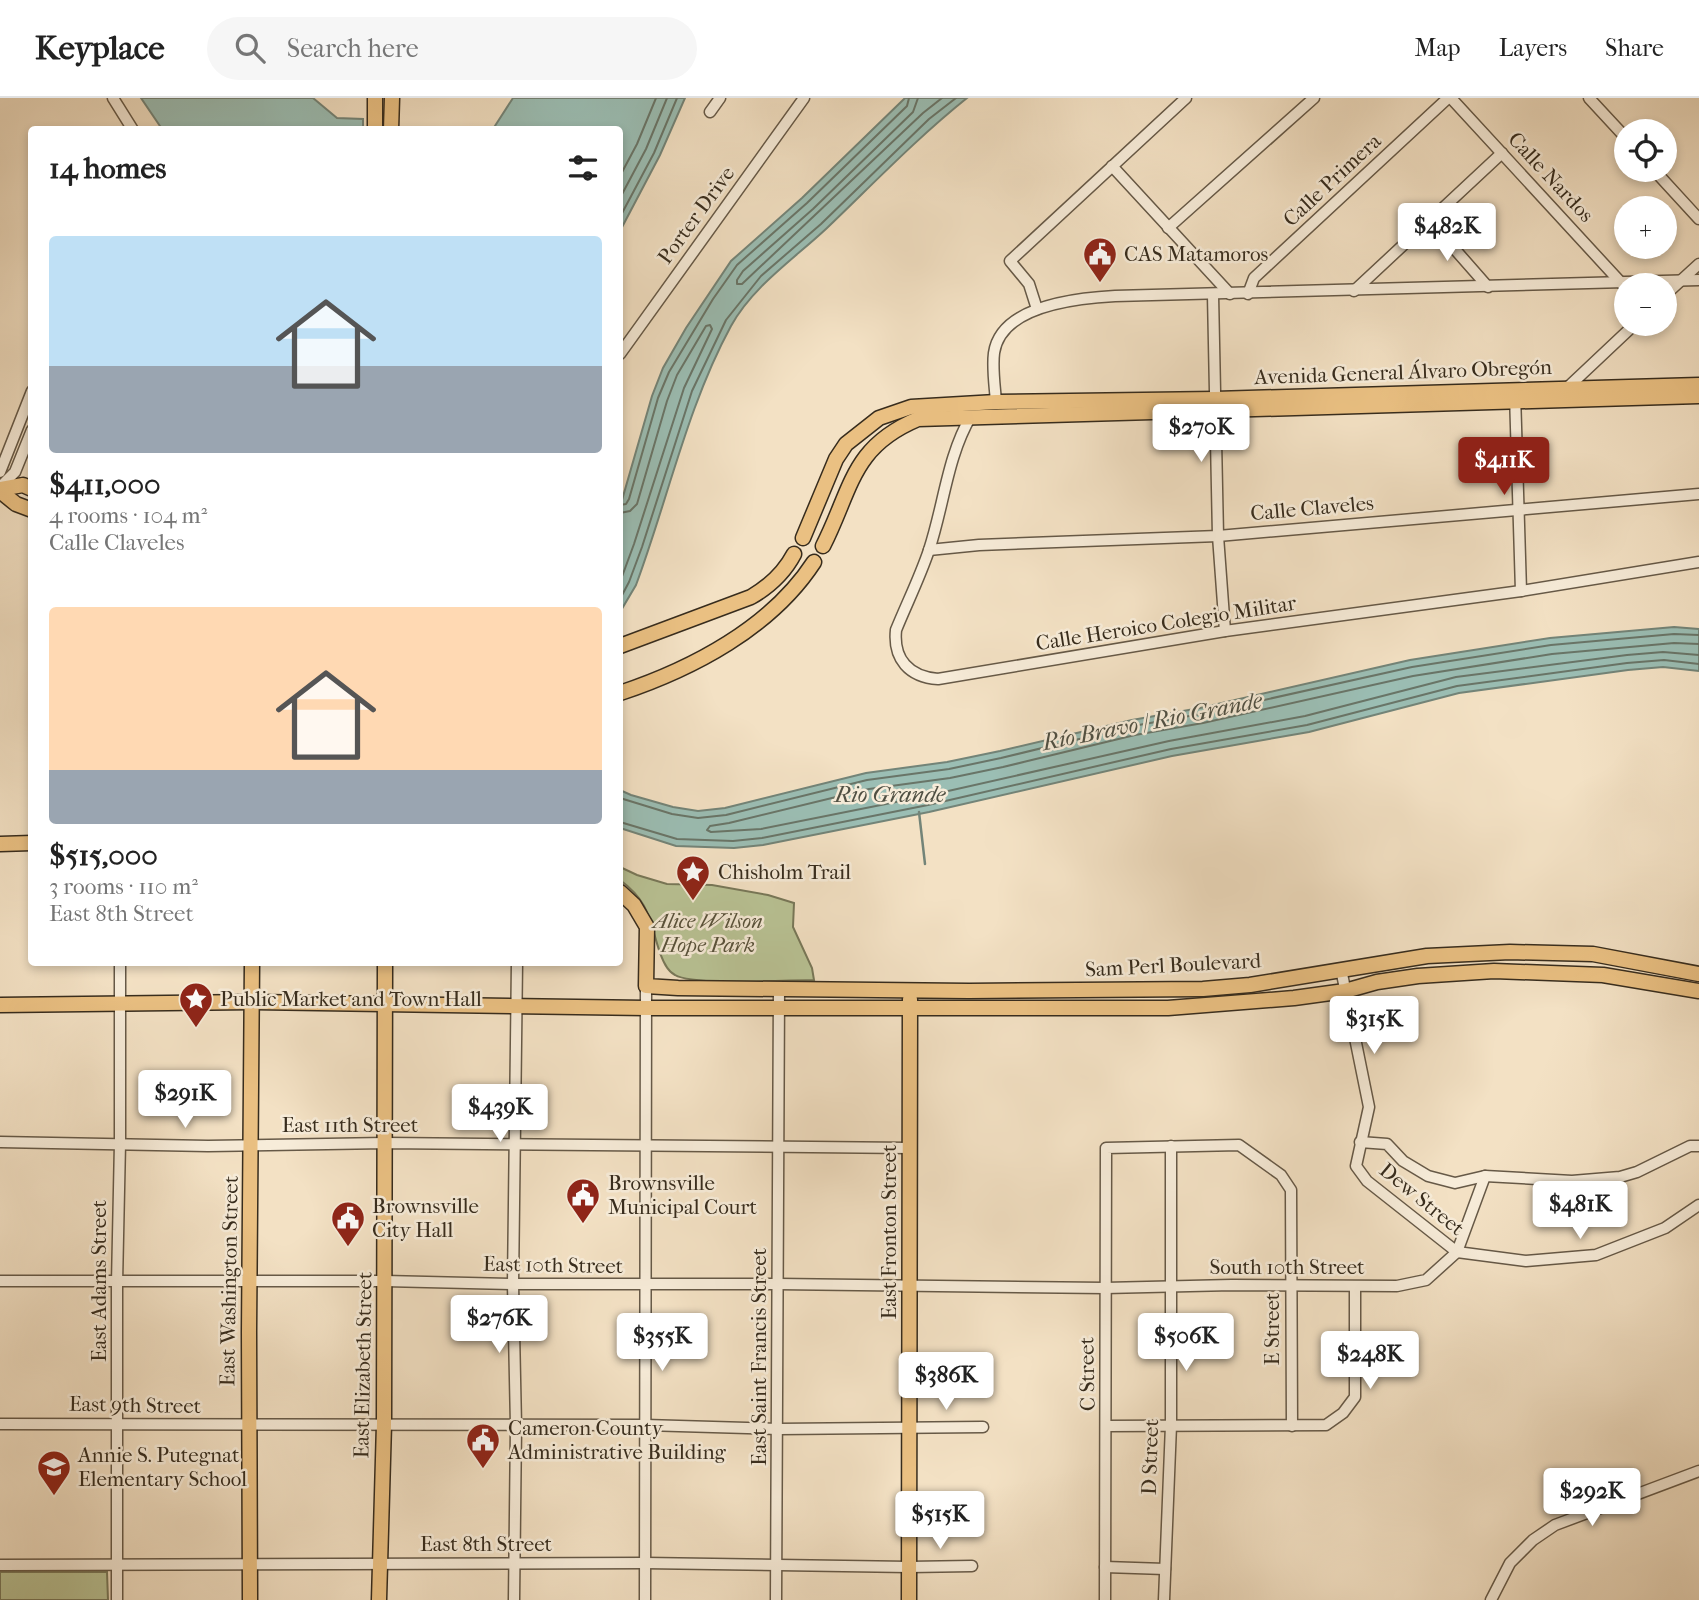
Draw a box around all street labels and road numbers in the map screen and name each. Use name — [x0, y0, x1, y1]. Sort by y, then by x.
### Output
street label: Calle Nardos — [1503, 127, 1599, 227]
street label: Calle Primera — [1278, 129, 1386, 231]
street label: Porter Drive — [653, 162, 739, 268]
street label: Avenida General Álvaro Obregón — [1253, 355, 1552, 389]
street label: Calle Claveles — [1249, 491, 1375, 525]
street label: Calle Heroico Colegio Militar — [1034, 591, 1298, 655]
street label: Sam Perl Boulevard — [1084, 948, 1262, 982]
street label: East 11th Street — [282, 1113, 419, 1137]
street label: East Fronton Street — [877, 1144, 901, 1320]
street label: Dew Street — [1375, 1158, 1469, 1241]
street label: East Washington Street — [215, 1175, 243, 1387]
street label: East Adams Street — [87, 1199, 111, 1362]
street label: East Saint Francis Street — [747, 1247, 771, 1466]
street label: East 10th Street — [483, 1252, 624, 1278]
street label: South 10th Street — [1209, 1255, 1365, 1279]
street label: East Elizabeth Street — [349, 1271, 377, 1459]
street label: E Street — [1260, 1292, 1284, 1365]
street label: C Street — [1074, 1336, 1100, 1411]
street label: East 9th Street — [69, 1392, 202, 1418]
street label: D Street — [1137, 1418, 1163, 1495]
street label: East 8th Street — [420, 1532, 553, 1556]

